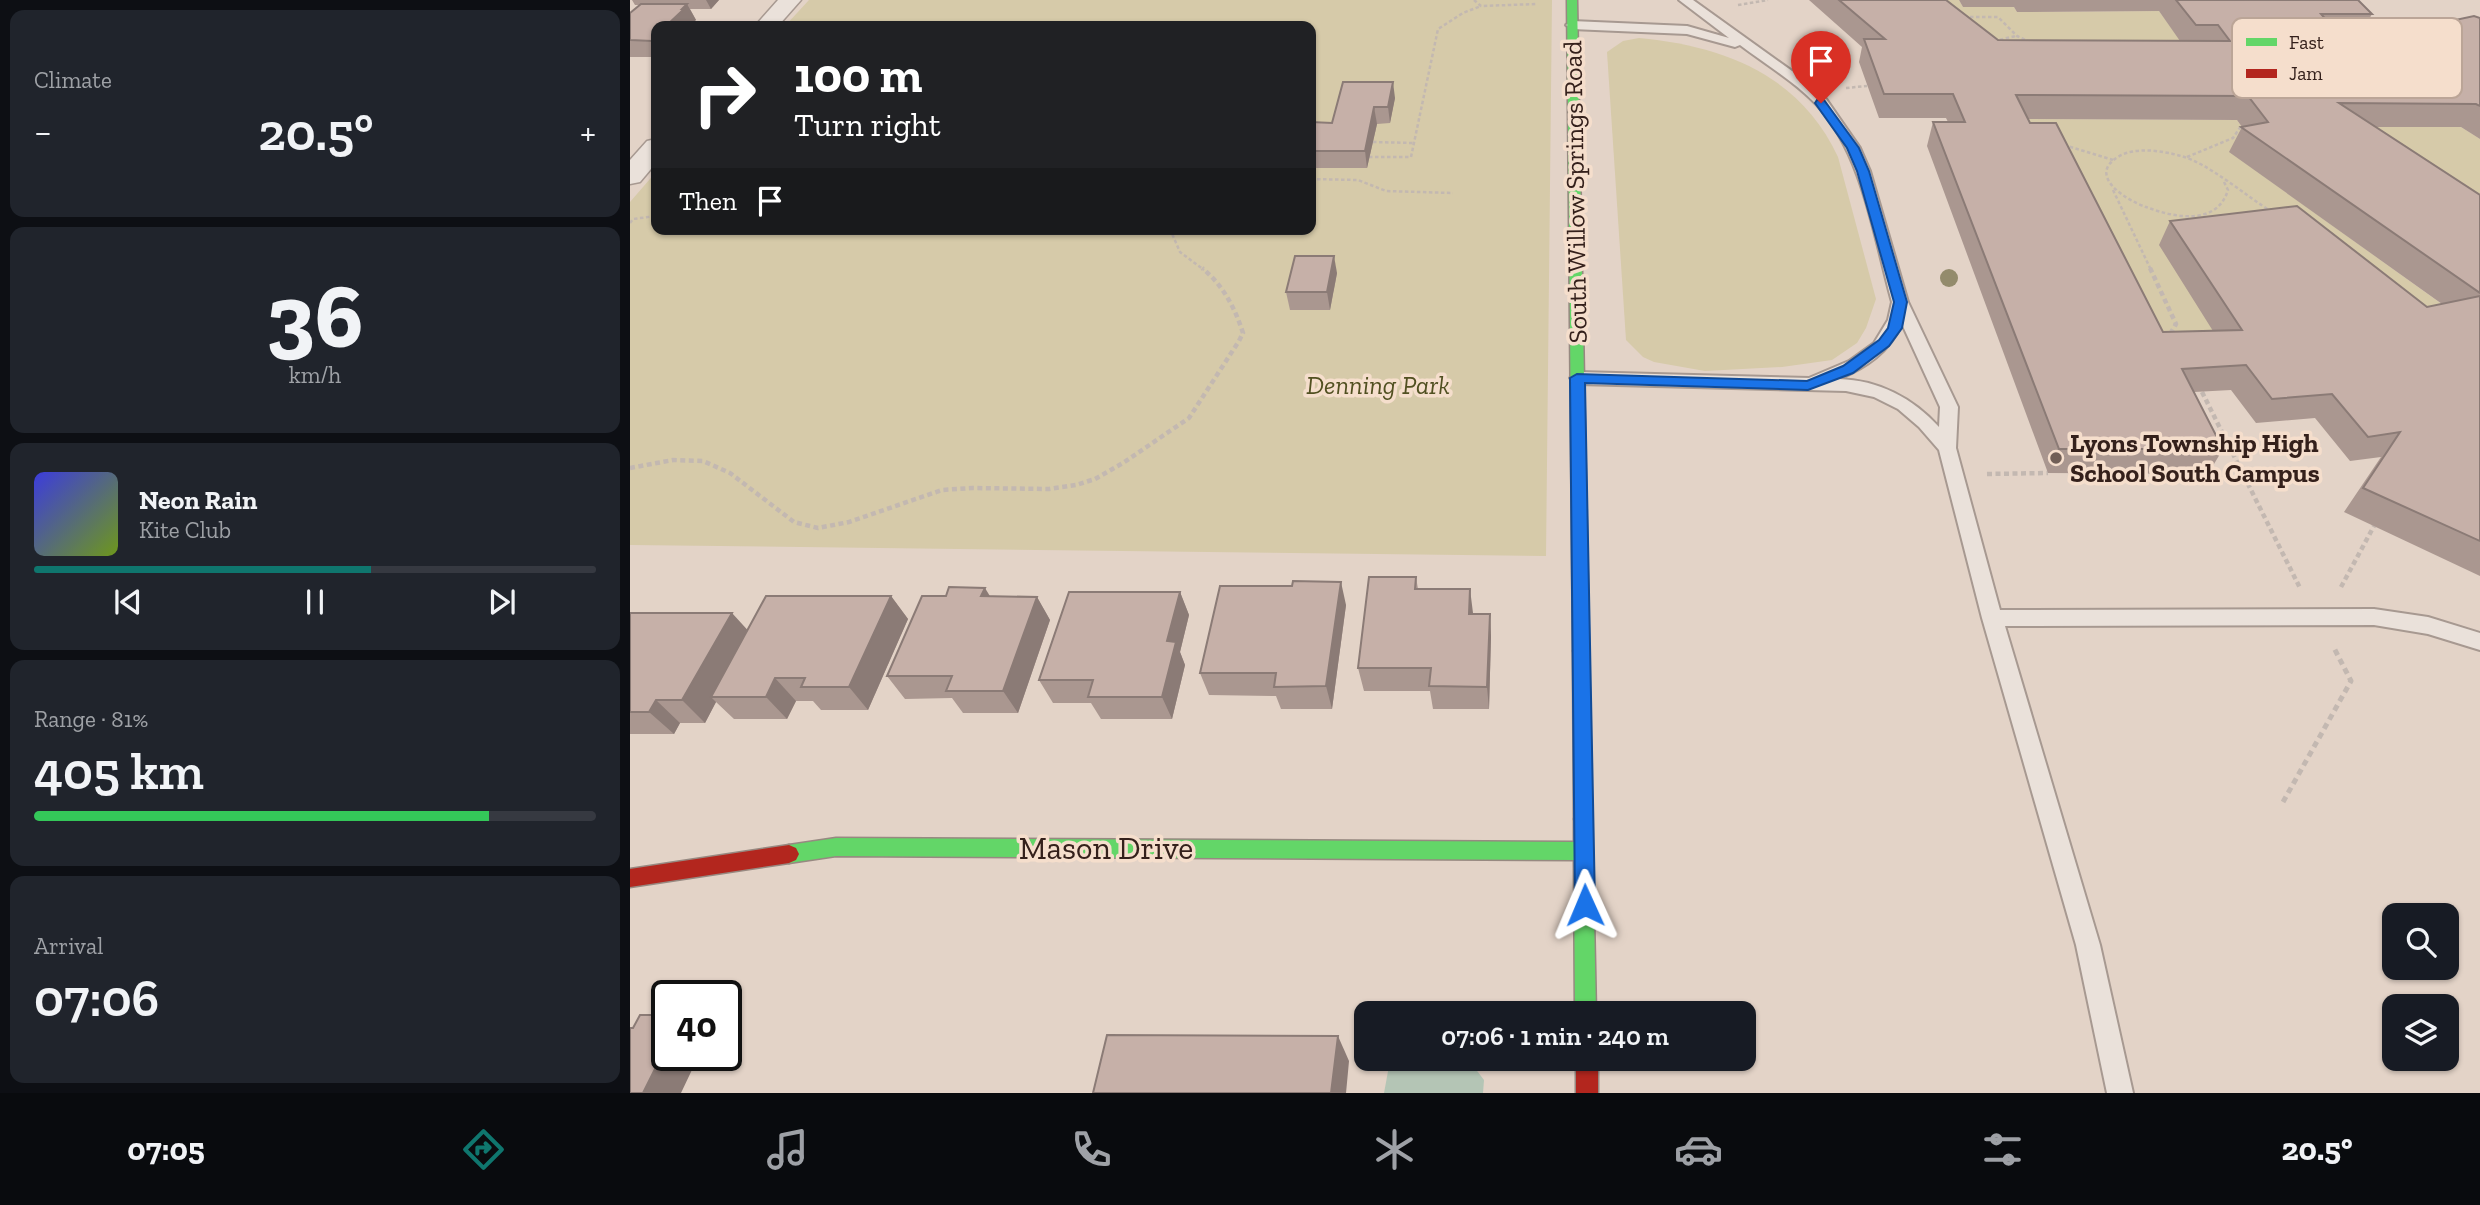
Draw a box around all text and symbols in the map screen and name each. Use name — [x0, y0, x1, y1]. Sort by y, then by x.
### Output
legend — [2232, 18, 2462, 98]
pin — [1791, 31, 1851, 103]
text: Fast — [2289, 31, 2324, 54]
street label: South Willow Springs Road — [1556, 40, 1594, 344]
icon: arrive — [1802, 42, 1840, 80]
text: 100 m — [794, 46, 922, 105]
icon: right — [679, 49, 770, 140]
text: Jam — [2289, 62, 2323, 85]
text: Climate — [34, 66, 112, 94]
text: 20.5° — [258, 101, 374, 163]
text: Turn right — [794, 106, 941, 144]
text: − — [34, 109, 52, 155]
text: + — [580, 109, 596, 155]
icon: arrive — [751, 182, 789, 220]
text: Then — [679, 185, 737, 217]
text: 36 — [266, 261, 364, 370]
text: km/h — [289, 361, 341, 389]
park label: Denning Park — [1306, 369, 1450, 401]
place label: Lyons Township High School South Campus — [2070, 427, 2320, 489]
marker: Lyons Township High School South Campus — [2048, 450, 2064, 466]
text: Neon Rain — [139, 484, 257, 516]
text: Kite Club — [139, 516, 231, 544]
icon: previous — [109, 583, 147, 621]
icon: pause — [296, 583, 334, 621]
icon: next — [483, 583, 521, 621]
text: Range · 81% — [34, 705, 148, 733]
text: 405 km — [34, 740, 204, 802]
street label: Mason Drive — [1019, 829, 1193, 867]
position arrow — [1548, 868, 1622, 942]
map controls — [2382, 903, 2459, 1071]
button: search — [2382, 903, 2459, 980]
text: Arrival — [34, 932, 103, 960]
text: 07:06 — [34, 967, 159, 1029]
speed limit sign: 40 — [651, 980, 742, 1071]
button: layers — [2382, 994, 2459, 1071]
text: 07:06 · 1 min · 240 m — [1441, 1020, 1669, 1052]
icon: directions — [459, 1125, 508, 1174]
icon: music — [763, 1125, 812, 1174]
icon: phone — [1067, 1125, 1116, 1174]
icon: climate — [1370, 1125, 1419, 1174]
icon: car — [1674, 1125, 1723, 1174]
icon: filters — [1978, 1125, 2027, 1174]
text: 07:05 — [127, 1130, 205, 1168]
text: 20.5° — [2281, 1130, 2353, 1168]

